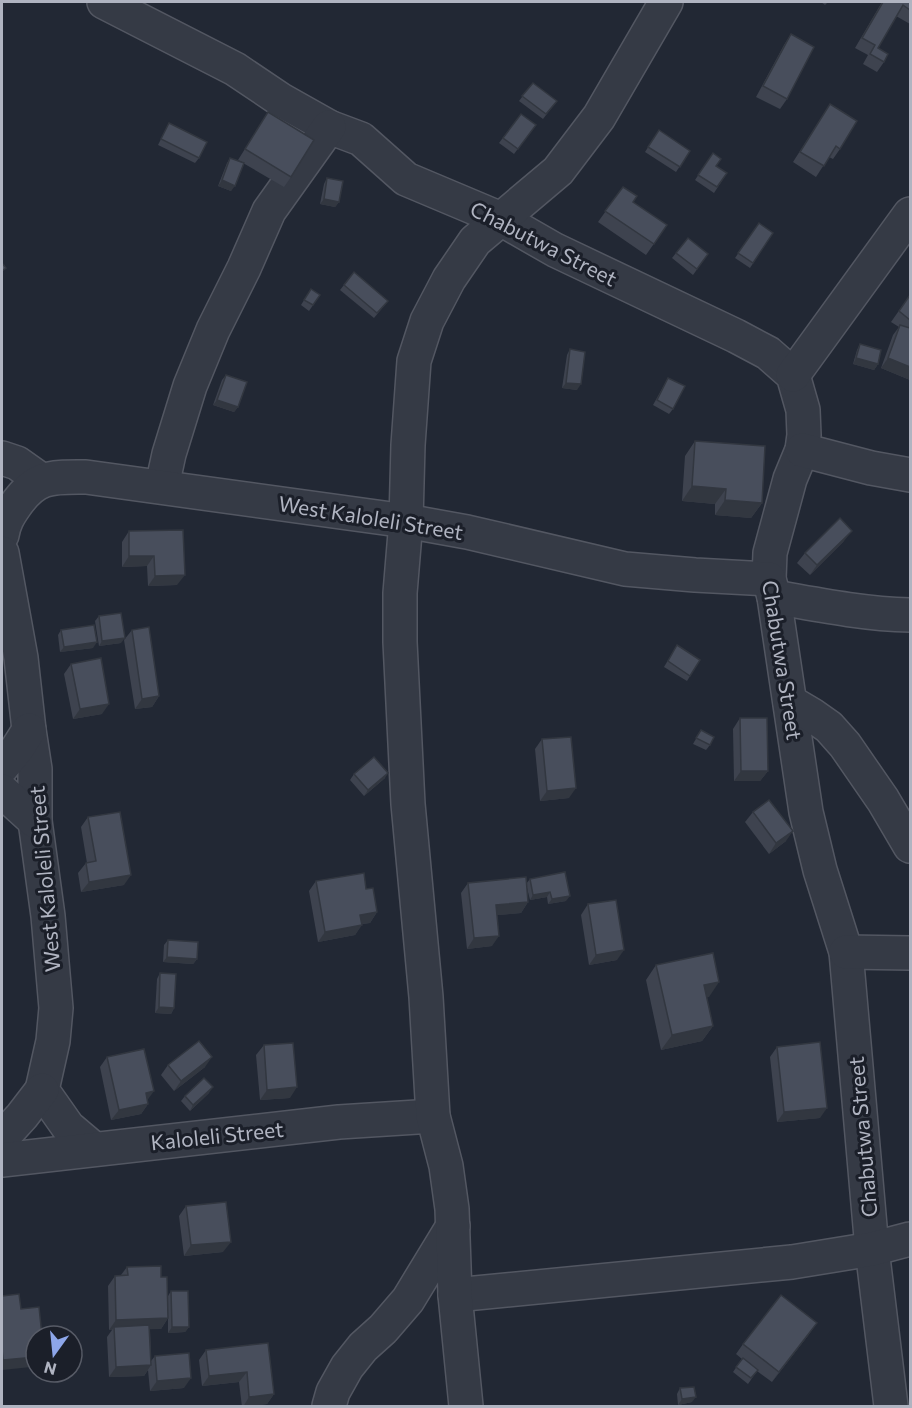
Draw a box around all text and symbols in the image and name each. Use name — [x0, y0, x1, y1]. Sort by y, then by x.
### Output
street label: Chabutwa Street — [467, 195, 621, 291]
street label: West Kaloleli Street — [277, 490, 465, 544]
street label: Chabutwa Street — [758, 578, 808, 742]
street label: West Kaloleli Street — [23, 785, 65, 973]
street label: Chabutwa Street — [843, 1056, 881, 1218]
street label: Kaloleli Street — [149, 1116, 285, 1154]
north arrow — [24, 1324, 84, 1384]
text: N — [42, 1358, 58, 1380]

